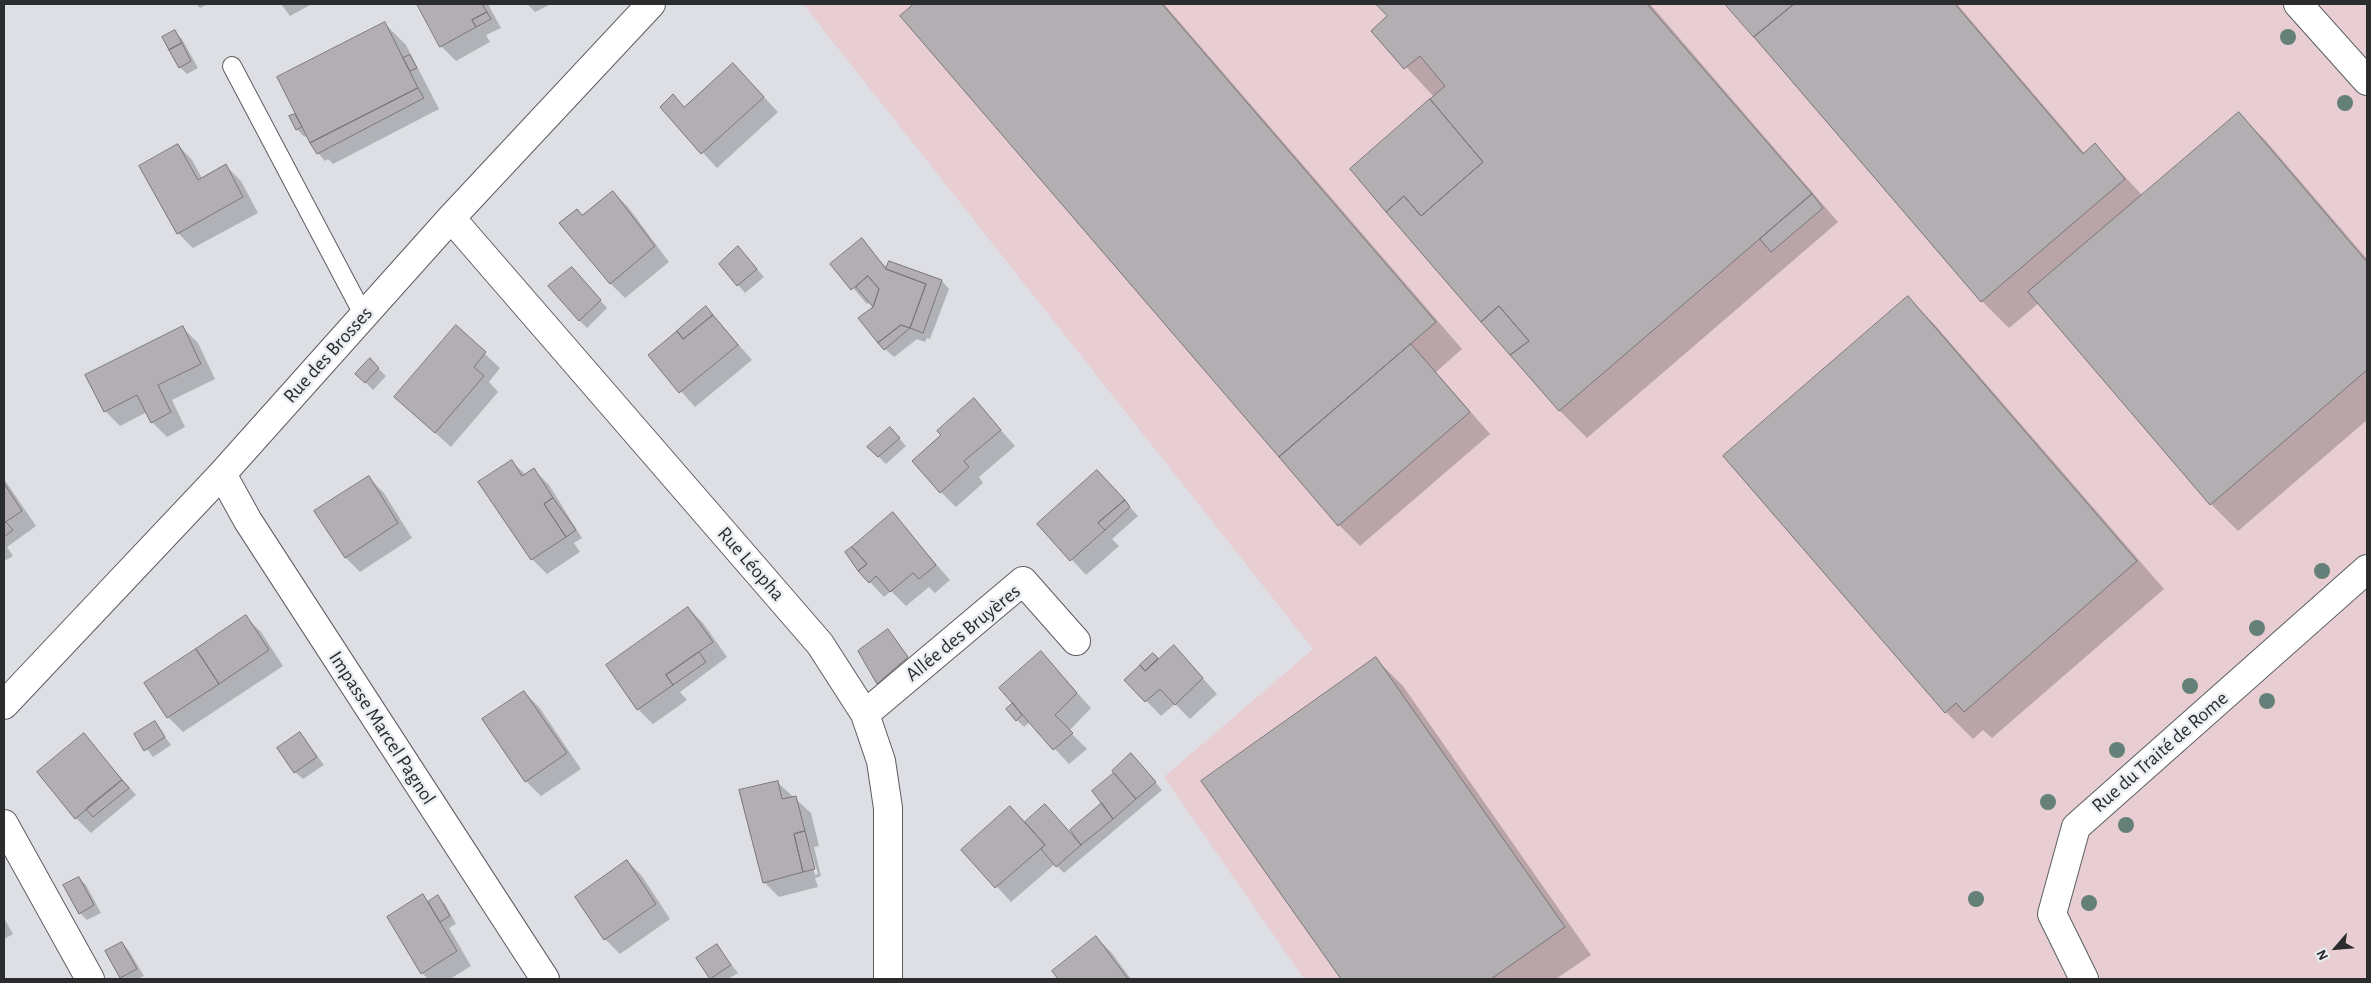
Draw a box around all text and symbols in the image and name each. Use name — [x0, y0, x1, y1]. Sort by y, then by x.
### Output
street label: Rue des Brosses — [278, 302, 378, 408]
street label: Rue Léopha — [712, 522, 790, 606]
street label: Allée des Bruyères — [901, 579, 1025, 687]
street label: Impasse Marcel Pagnol — [323, 647, 441, 809]
street label: Rue du Traité de Rome — [2087, 686, 2233, 818]
north arrow — [2311, 923, 2361, 973]
text: N — [2314, 947, 2331, 962]

